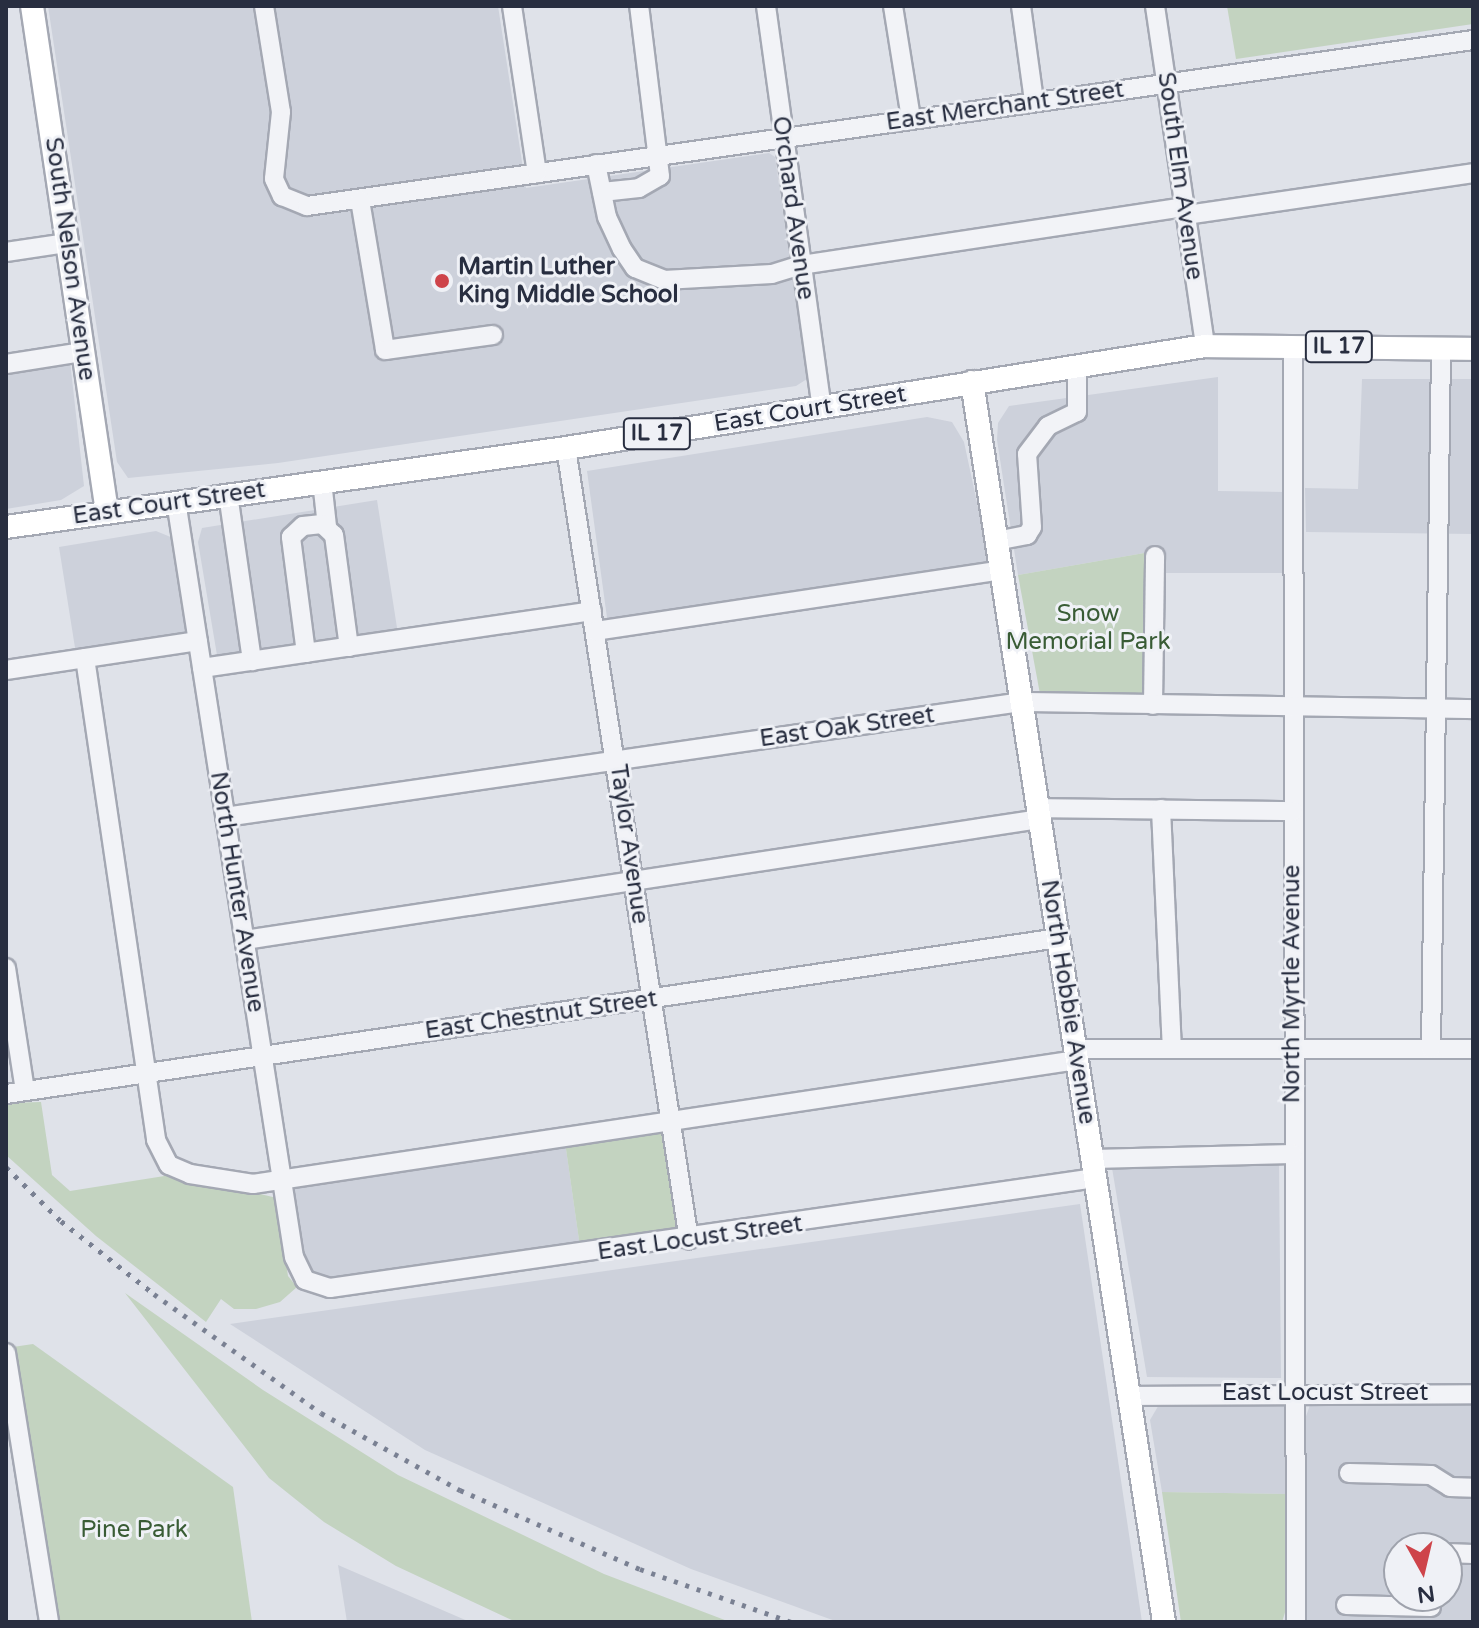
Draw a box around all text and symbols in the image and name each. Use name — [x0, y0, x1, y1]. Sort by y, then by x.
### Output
street label: South Elm Avenue — [1151, 70, 1209, 282]
street label: East Merchant Street — [884, 75, 1126, 137]
street label: Orchard Avenue — [766, 114, 820, 302]
street label: South Nelson Avenue — [39, 136, 101, 382]
place label: Martin Luther King Middle School — [458, 253, 678, 309]
marker: Martin Luther King Middle School — [433, 272, 451, 290]
road number: IL 17 — [1303, 329, 1375, 365]
street label: East Court Street — [712, 380, 908, 438]
road number: IL 17 — [621, 416, 693, 452]
street label: East Court Street — [71, 475, 267, 531]
park label: Snow Memorial Park — [1005, 600, 1171, 656]
street label: East Oak Street — [758, 700, 936, 754]
street label: Taylor Avenue — [604, 762, 654, 926]
street label: North Hunter Avenue — [204, 770, 270, 1014]
street label: North Myrtle Avenue — [1278, 865, 1306, 1103]
street label: North Hobbie Avenue — [1034, 878, 1102, 1126]
street label: East Chestnut Street — [423, 984, 659, 1046]
street label: East Locust Street — [596, 1209, 804, 1267]
street label: East Locust Street — [1222, 1379, 1428, 1407]
park label: Pine Park — [80, 1516, 188, 1544]
north arrow — [1383, 1532, 1463, 1612]
text: N — [1416, 1580, 1437, 1608]

